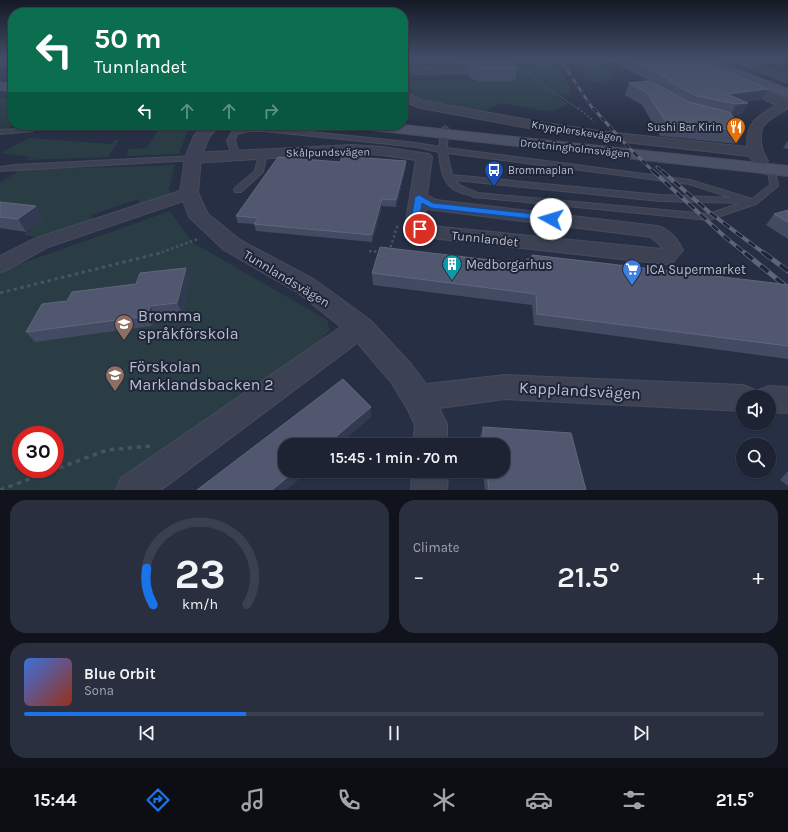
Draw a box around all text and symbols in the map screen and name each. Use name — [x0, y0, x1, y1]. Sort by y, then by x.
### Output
text: 50 m — [94, 22, 162, 55]
icon: left — [28, 24, 80, 76]
text: Tunnlandet — [94, 56, 187, 78]
icon: left — [134, 100, 156, 122]
icon: ahead — [176, 100, 198, 122]
icon: ahead — [218, 100, 240, 122]
icon: right — [260, 100, 282, 122]
restaurant icon: Sushi Bar Kirin — [725, 116, 747, 144]
street label: Knypplerskevägen — [531, 118, 623, 145]
place label: Sushi Bar Kirin — [647, 121, 722, 134]
street label: Drottningholmsvägen — [519, 136, 630, 161]
street label: Skålpundsvägen — [286, 145, 370, 160]
bus stop icon: Brommaplan — [483, 159, 505, 187]
place label: Brommaplan — [508, 164, 574, 177]
position arrow — [530, 198, 572, 240]
pin — [403, 212, 437, 246]
icon: arrive — [409, 218, 431, 240]
street label: Tunnlandet — [451, 228, 519, 249]
street label: Tunnlandsvägen — [241, 247, 333, 310]
building icon: Medborgarhus — [441, 253, 463, 281]
place label: Medborgarhus — [466, 257, 553, 272]
supermarket icon: ICA Supermarket — [621, 258, 643, 286]
place label: ICA Supermarket — [646, 262, 746, 277]
place label: Bromma språkförskola — [138, 306, 239, 343]
school or university icon: Bromma språkförskola — [113, 313, 135, 341]
place label: Förskolan Marklandsbacken 2 — [129, 357, 274, 394]
school or university icon: Förskolan Marklandsbacken 2 — [104, 364, 126, 392]
street label: Kapplandsvägen — [519, 378, 641, 403]
map controls — [736, 390, 776, 478]
button: sound — [736, 390, 776, 430]
speed limit sign: 30 — [12, 426, 64, 478]
button: search — [736, 438, 776, 478]
text: 15:45 · 1 min · 70 m — [330, 449, 458, 467]
text: Climate — [413, 540, 459, 555]
text: 23 — [174, 549, 225, 597]
text: 21.5° — [557, 559, 620, 595]
text: − — [413, 564, 425, 590]
text: + — [752, 564, 764, 590]
text: km/h — [181, 595, 218, 612]
text: Blue Orbit — [84, 665, 156, 683]
text: Sona — [84, 683, 114, 698]
icon: previous — [136, 722, 158, 744]
icon: pause — [383, 722, 405, 744]
icon: next — [630, 722, 652, 744]
icon: directions — [144, 786, 172, 814]
icon: music — [239, 786, 267, 814]
icon: phone — [335, 786, 363, 814]
icon: climate — [430, 786, 458, 814]
icon: car — [525, 786, 553, 814]
icon: filters — [620, 786, 648, 814]
text: 15:44 — [34, 789, 77, 811]
text: 21.5° — [716, 789, 754, 811]

